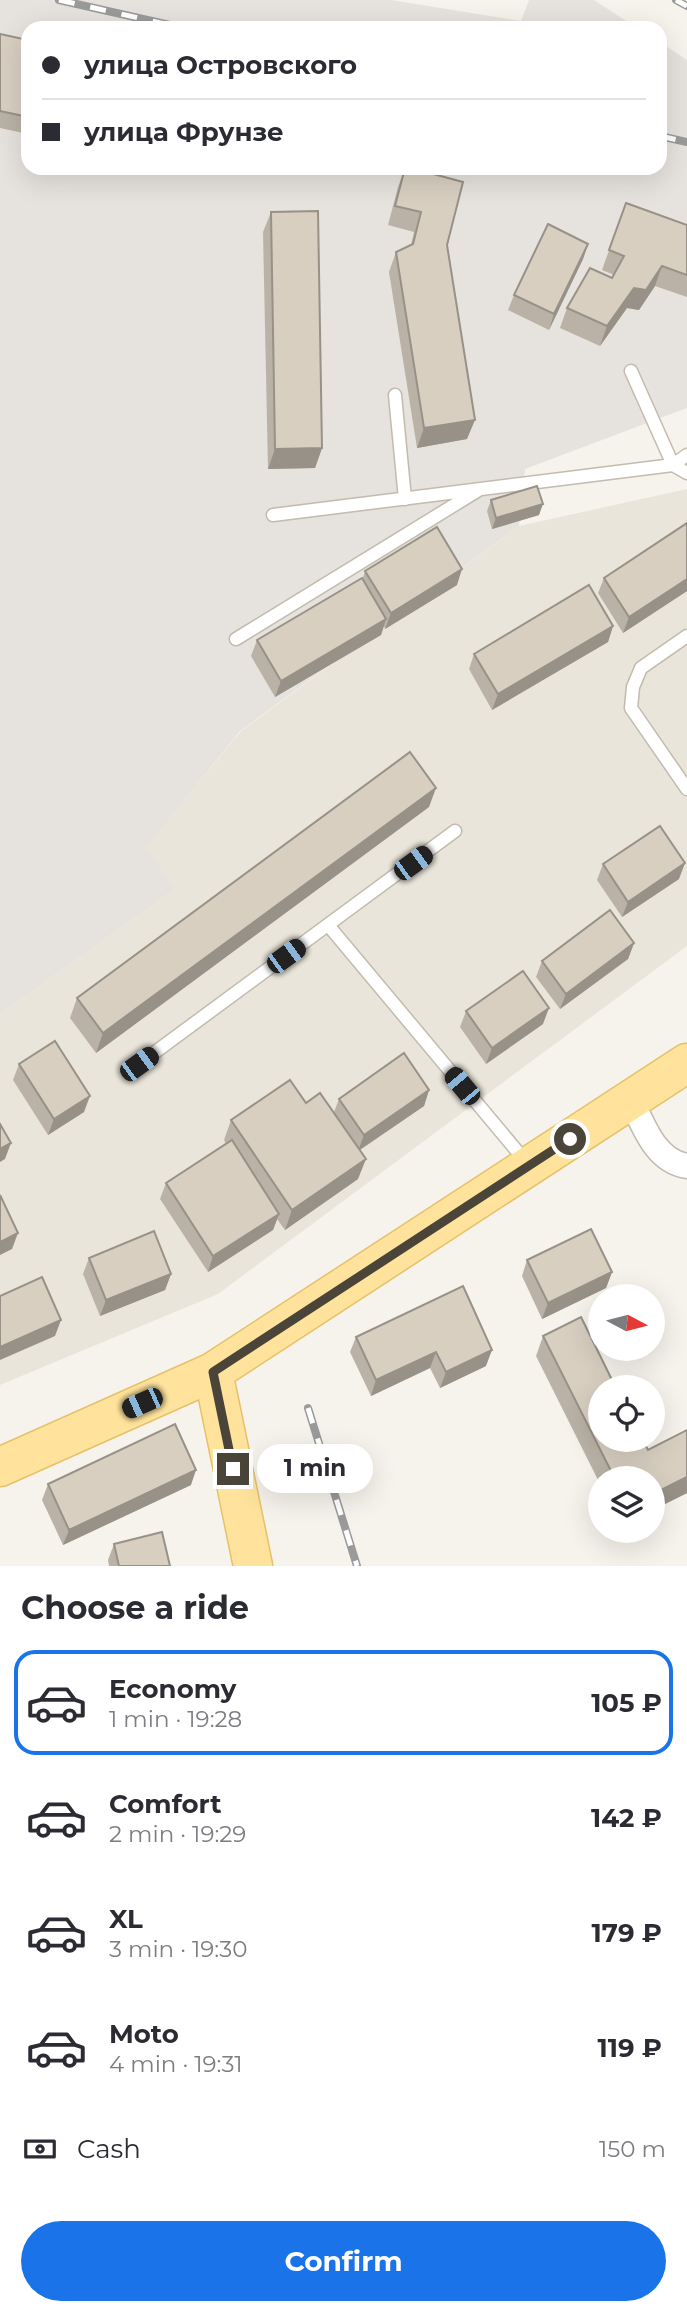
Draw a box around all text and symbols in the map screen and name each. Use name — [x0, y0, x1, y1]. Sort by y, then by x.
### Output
text: улица Островского — [84, 49, 357, 81]
text: улица Фрунзе — [84, 116, 284, 148]
car — [390, 842, 437, 884]
car — [263, 935, 310, 977]
car — [116, 1043, 163, 1085]
car — [441, 1063, 484, 1109]
route start — [554, 1123, 586, 1155]
north arrow — [588, 1284, 665, 1362]
map controls — [588, 1284, 665, 1543]
button: locate — [588, 1375, 665, 1452]
car — [119, 1385, 166, 1421]
callout: 1 min — [258, 1444, 373, 1494]
route end — [217, 1453, 249, 1485]
text: 1 min — [284, 1454, 346, 1482]
button: layers — [588, 1466, 665, 1543]
text: Choose a ride — [21, 1588, 249, 1627]
icon: car — [25, 1671, 88, 1734]
text: Economy — [109, 1673, 236, 1705]
text: 105 ₽ — [591, 1687, 662, 1719]
text: 1 min · 19:28 — [109, 1705, 242, 1733]
icon: car — [25, 1786, 88, 1849]
text: Comfort — [109, 1788, 221, 1820]
text: 142 ₽ — [591, 1802, 662, 1834]
text: 2 min · 19:29 — [109, 1820, 246, 1848]
icon: car — [25, 1901, 88, 1964]
text: XL — [109, 1903, 143, 1935]
text: 179 ₽ — [592, 1917, 662, 1949]
text: 3 min · 19:30 — [109, 1935, 247, 1963]
icon: car — [25, 2016, 88, 2079]
text: Moto — [109, 2018, 179, 2050]
text: 119 ₽ — [598, 2032, 662, 2064]
text: 4 min · 19:31 — [109, 2050, 243, 2078]
icon: cash — [21, 2130, 59, 2168]
text: Cash — [77, 2133, 141, 2165]
text: 150 m — [599, 2135, 666, 2163]
button: Confirm — [21, 2221, 666, 2301]

